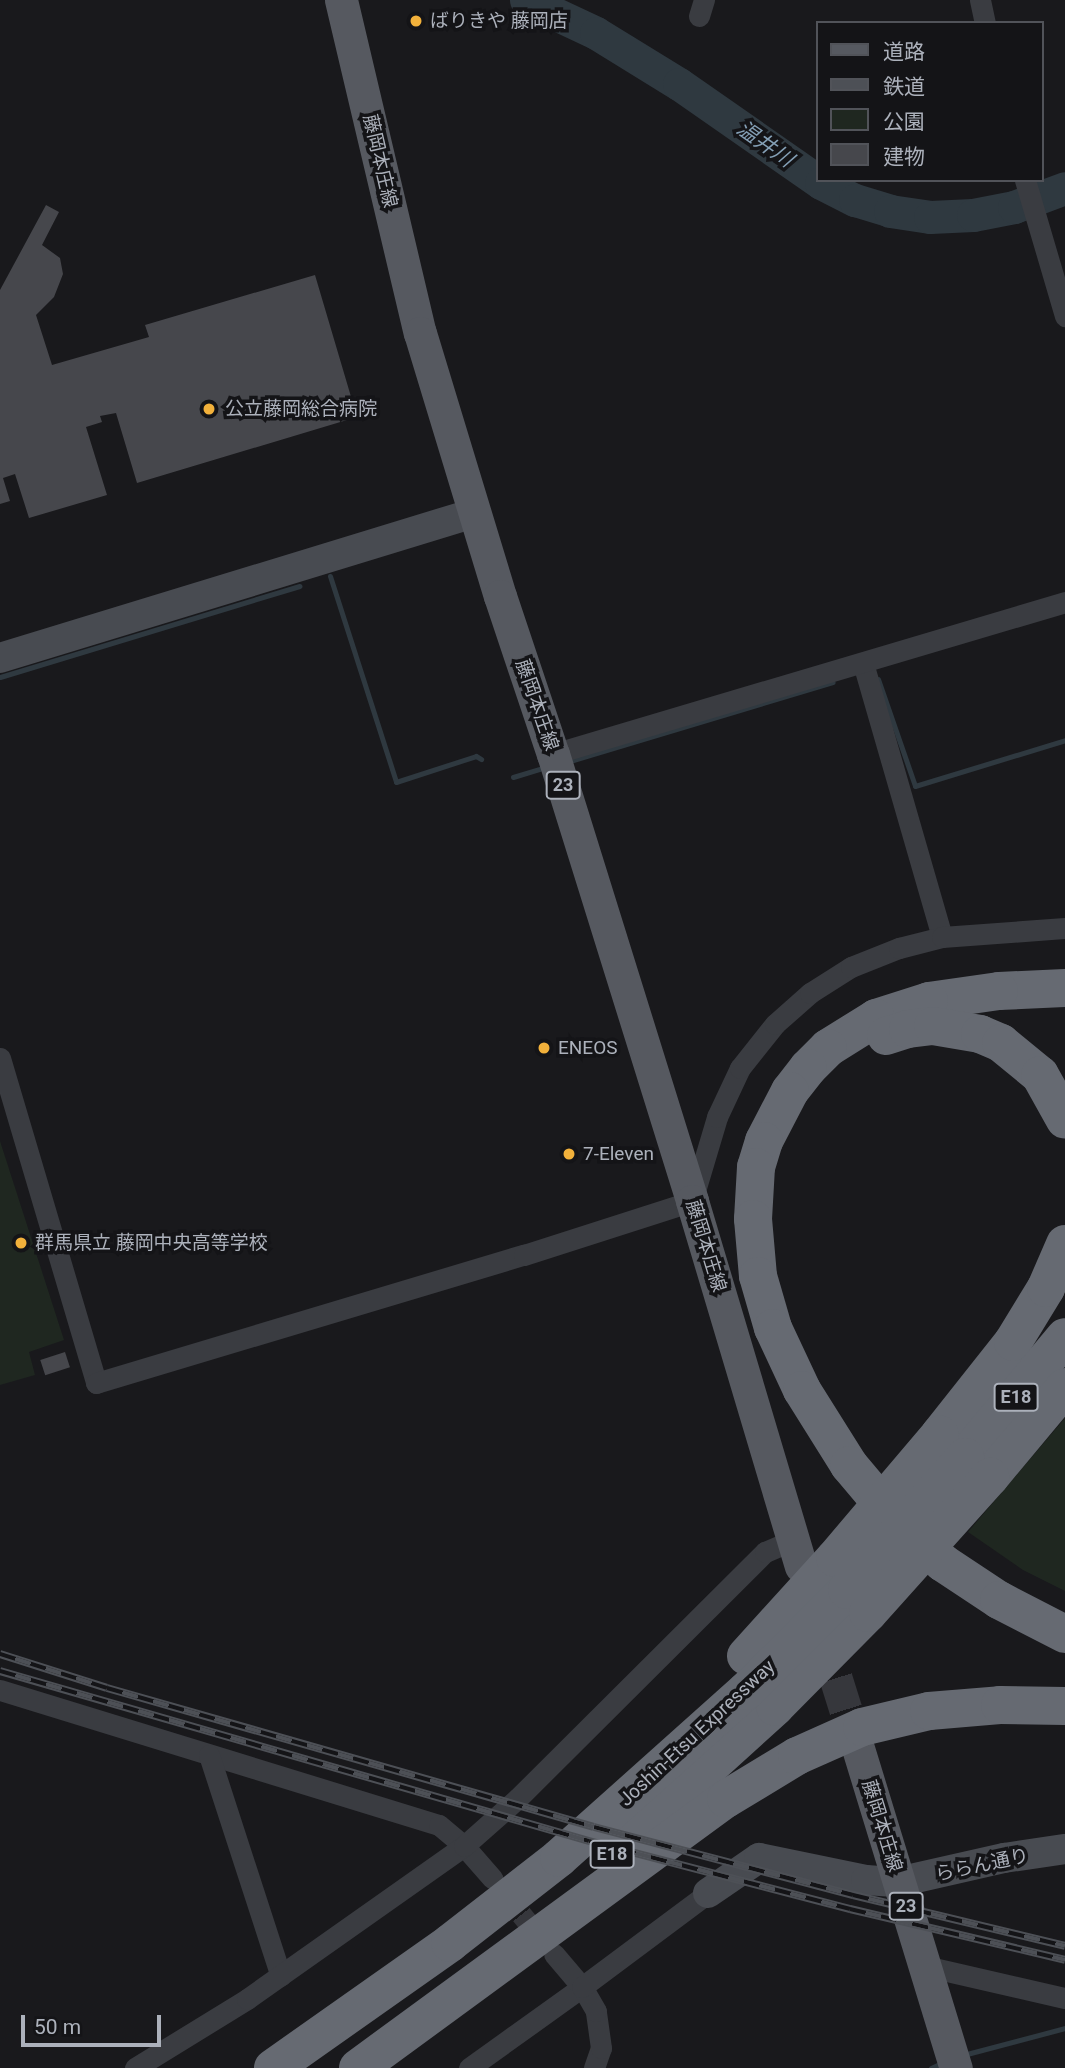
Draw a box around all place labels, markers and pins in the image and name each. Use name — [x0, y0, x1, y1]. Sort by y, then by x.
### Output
place label: ばりきや 藤岡店 — [430, 10, 568, 32]
marker: ばりきや 藤岡店 — [408, 13, 424, 29]
place label: 公立藤岡総合病院 — [225, 398, 377, 420]
marker: 公立藤岡総合病院 — [199, 399, 219, 419]
place label: ENEOS — [558, 1037, 618, 1059]
marker: ENEOS — [536, 1040, 552, 1056]
place label: 7-Eleven — [583, 1143, 654, 1165]
marker: 7-Eleven — [561, 1146, 577, 1162]
place label: 群馬県立 藤岡中央高等学校 — [35, 1232, 268, 1254]
marker: 群馬県立 藤岡中央高等学校 — [13, 1235, 29, 1251]

